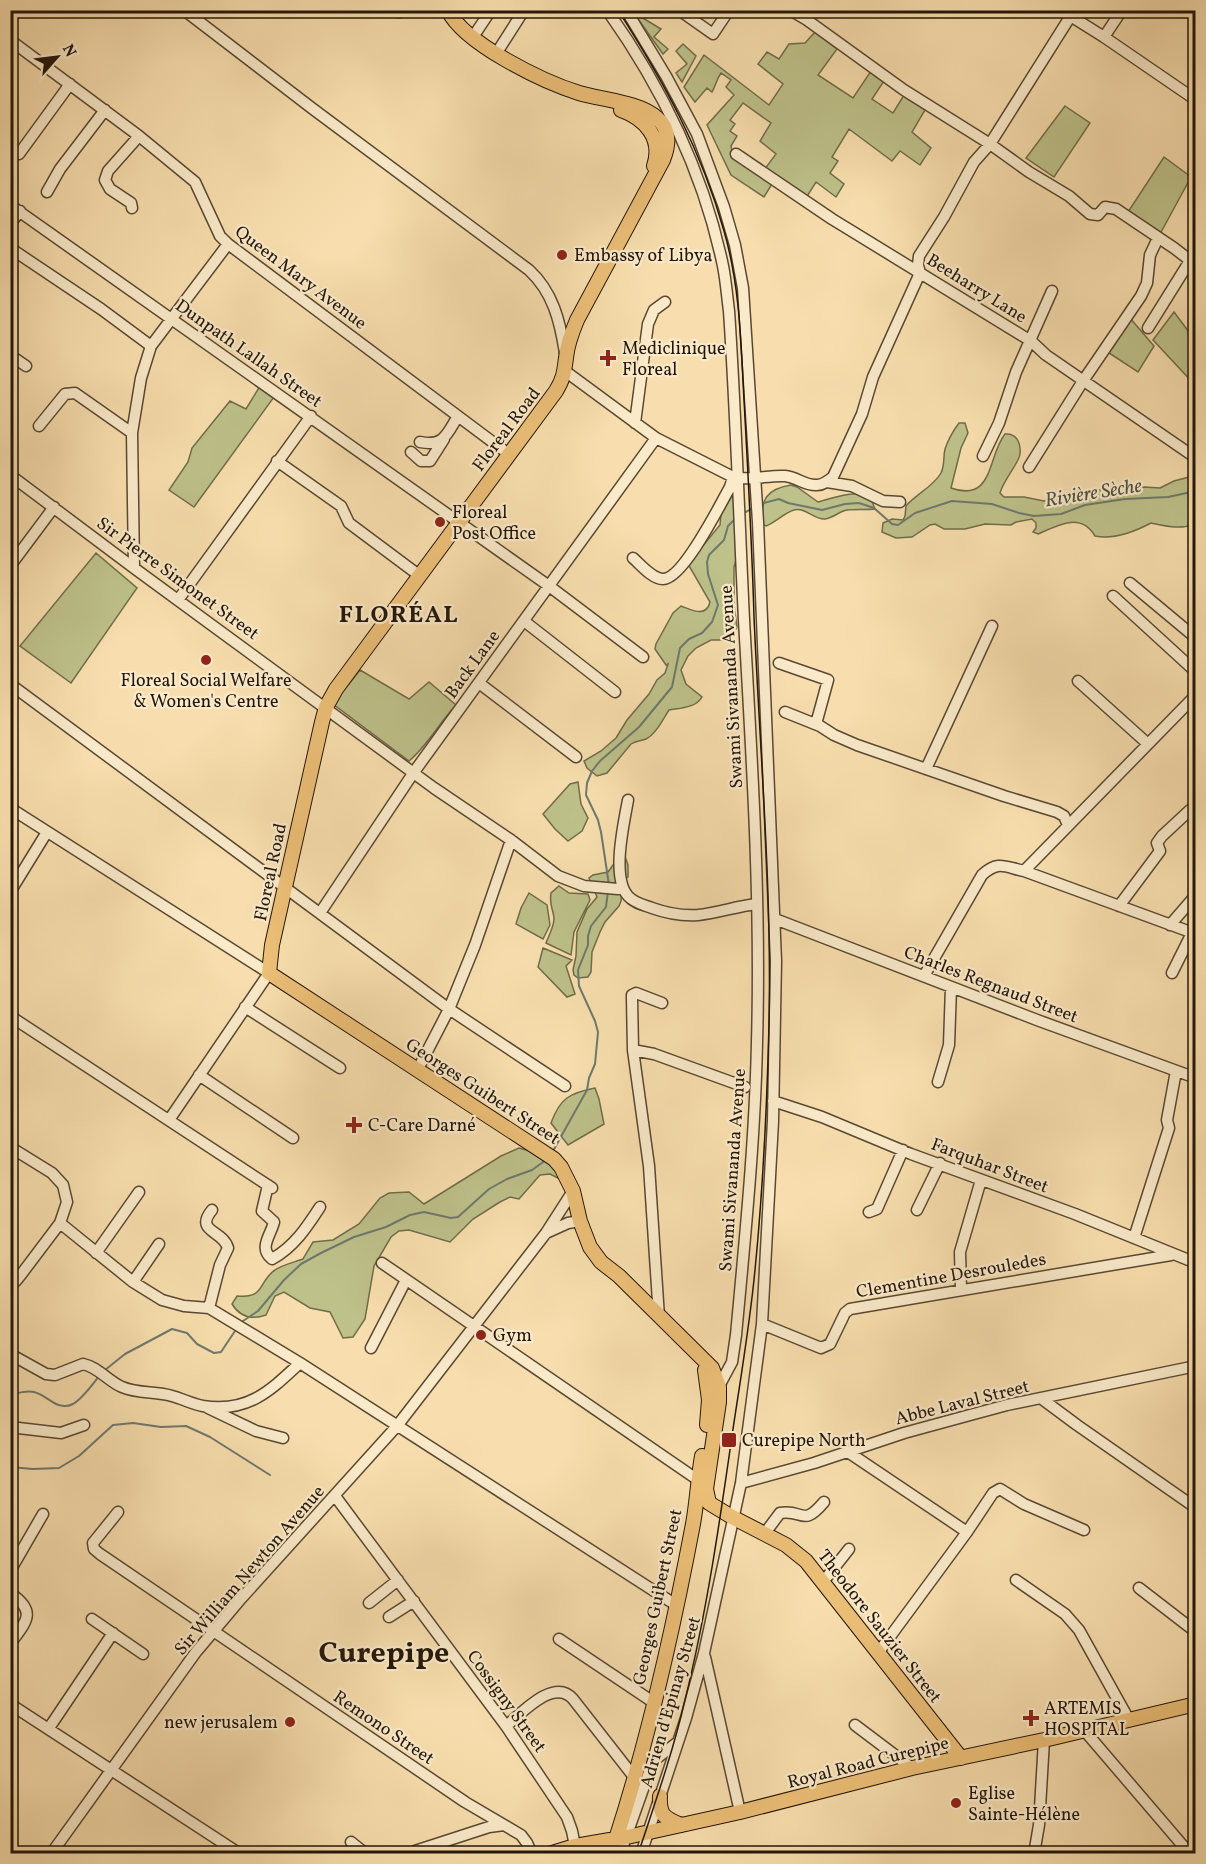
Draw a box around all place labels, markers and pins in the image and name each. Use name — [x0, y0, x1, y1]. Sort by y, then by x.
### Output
place label: Embassy of Libya — [574, 244, 712, 269]
marker: Embassy of Libya — [555, 248, 569, 262]
place label: Mediclinique Floreal — [622, 337, 726, 383]
marker: Mediclinique Floreal — [599, 349, 617, 367]
place label: Floreal Post Office — [452, 501, 536, 547]
marker: Floreal Post Office — [433, 515, 447, 529]
marker: Floreal Social Welfare & Women's Centre — [199, 653, 213, 667]
place label: Floreal Social Welfare & Women's Centre — [120, 669, 292, 715]
place label: C-Care Darné — [368, 1114, 476, 1139]
marker: C-Care Darné — [345, 1116, 363, 1134]
place label: Gym — [493, 1324, 532, 1349]
marker: Gym — [474, 1328, 488, 1342]
place label: Curepipe North — [742, 1429, 866, 1454]
marker: Curepipe North — [720, 1431, 738, 1449]
place label: ARTEMIS HOSPITAL — [1044, 1697, 1129, 1743]
marker: ARTEMIS HOSPITAL — [1022, 1709, 1040, 1727]
place label: new jerusalem — [164, 1711, 278, 1736]
marker: new jerusalem — [283, 1715, 297, 1729]
place label: Eglise Sainte-Hélène — [968, 1782, 1080, 1828]
marker: Eglise Sainte-Hélène — [949, 1796, 963, 1810]

